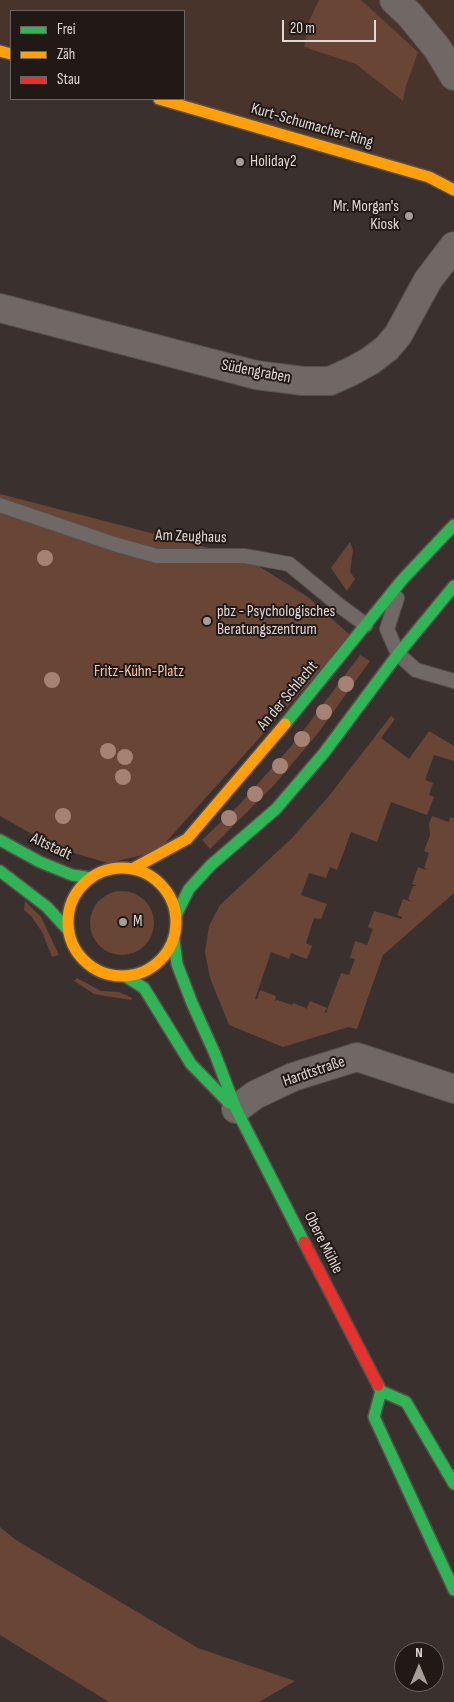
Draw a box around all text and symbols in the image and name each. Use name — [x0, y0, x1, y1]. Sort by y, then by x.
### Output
legend — [10, 10, 185, 100]
scale bar — [284, 10, 378, 42]
text: 20 m — [290, 19, 315, 38]
text: Frei — [57, 20, 76, 39]
text: Zäh — [57, 45, 75, 64]
text: Stau — [57, 70, 80, 89]
street label: Kurt-Schumacher-Ring — [249, 99, 375, 153]
place label: Holiday2 — [250, 152, 297, 172]
marker: Holiday2 — [234, 156, 246, 168]
place label: Mr. Morgan's Kiosk — [333, 197, 399, 235]
marker: Mr. Morgan's Kiosk — [403, 210, 415, 222]
street label: Südengraben — [220, 356, 292, 388]
street label: Am Zeughaus — [155, 526, 227, 548]
place label: pbz - Psychologisches Beratungszentrum — [217, 602, 335, 640]
marker: pbz - Psychologisches Beratungszentrum — [201, 615, 213, 627]
street label: An der Schlacht — [254, 658, 322, 734]
park label: Fritz-Kühn-Platz — [94, 662, 184, 682]
street label: Altstadt — [27, 829, 75, 865]
place label: M — [133, 912, 143, 932]
marker: M — [117, 916, 129, 928]
street label: Hardtstraße — [280, 1052, 348, 1092]
street label: Obere Mühle — [299, 1209, 347, 1277]
north arrow — [394, 1642, 444, 1692]
text: N — [415, 1644, 423, 1661]

